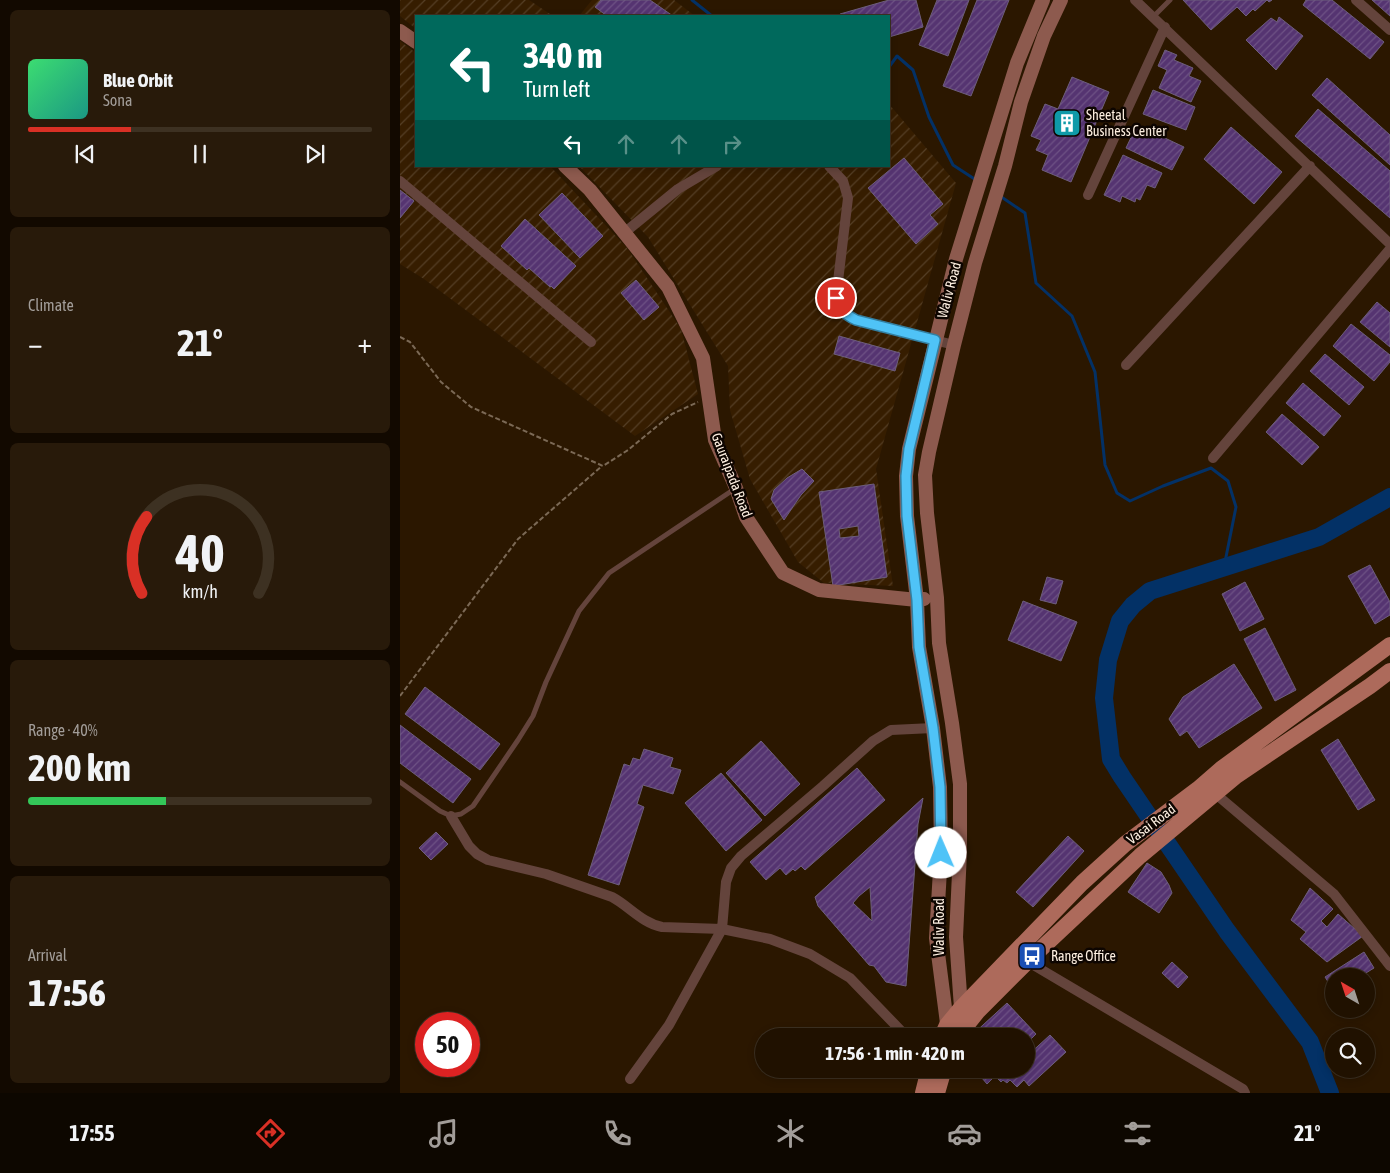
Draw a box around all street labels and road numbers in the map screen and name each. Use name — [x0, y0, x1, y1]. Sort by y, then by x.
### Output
street label: Waliv Road — [934, 260, 964, 320]
street label: Gauraipada Road — [709, 430, 755, 520]
street label: Vasai Road — [1124, 801, 1178, 847]
street label: Waliv Road — [931, 898, 947, 956]

